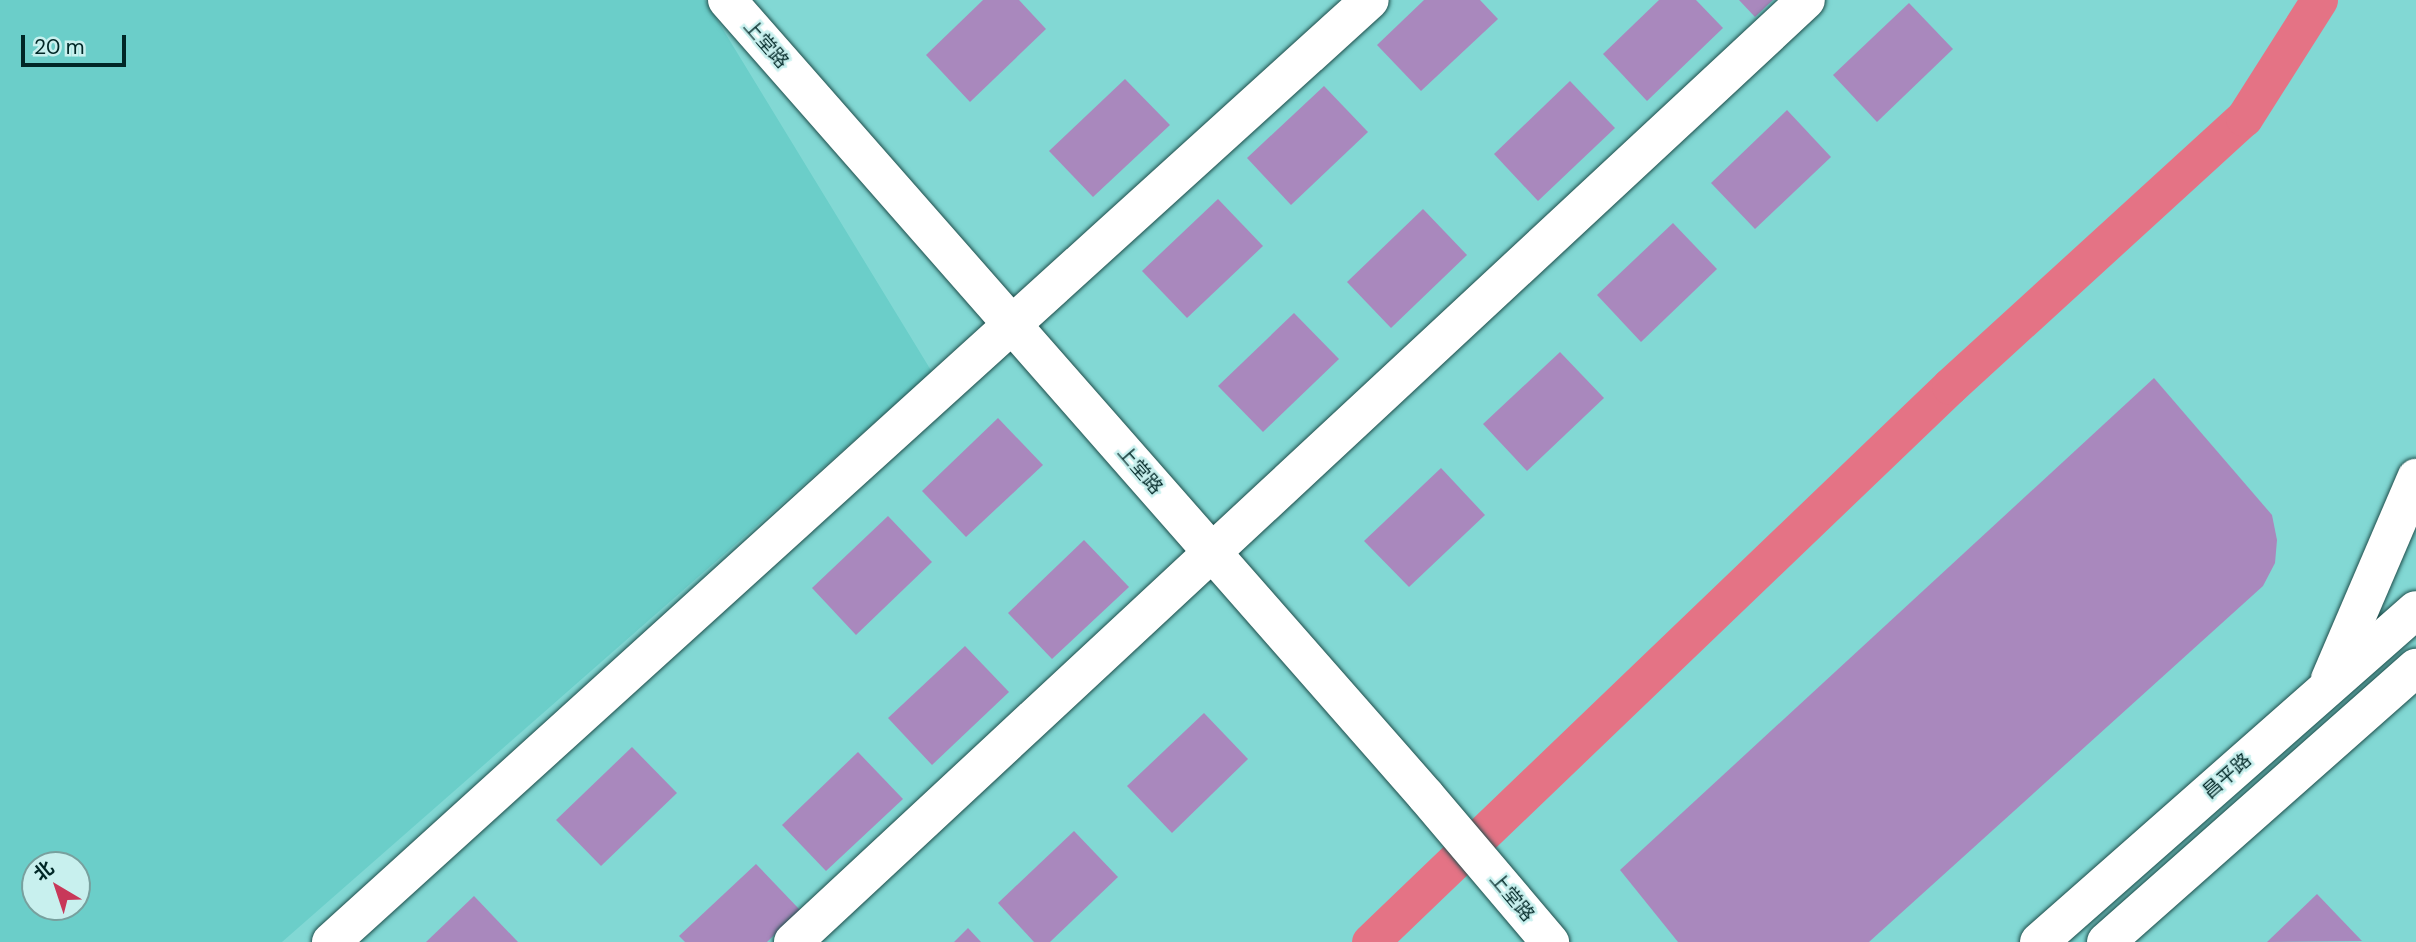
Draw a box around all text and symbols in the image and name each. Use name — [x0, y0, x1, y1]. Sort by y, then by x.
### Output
street label: 上堂路 — [739, 15, 793, 73]
scale bar — [24, 21, 130, 65]
text: 20 m — [34, 33, 85, 61]
street label: 上堂路 — [1113, 441, 1167, 499]
street label: 昌平路 — [2198, 749, 2256, 803]
north arrow — [21, 851, 91, 921]
text: 北 — [28, 855, 59, 887]
street label: 上堂路 — [1485, 868, 1539, 926]

